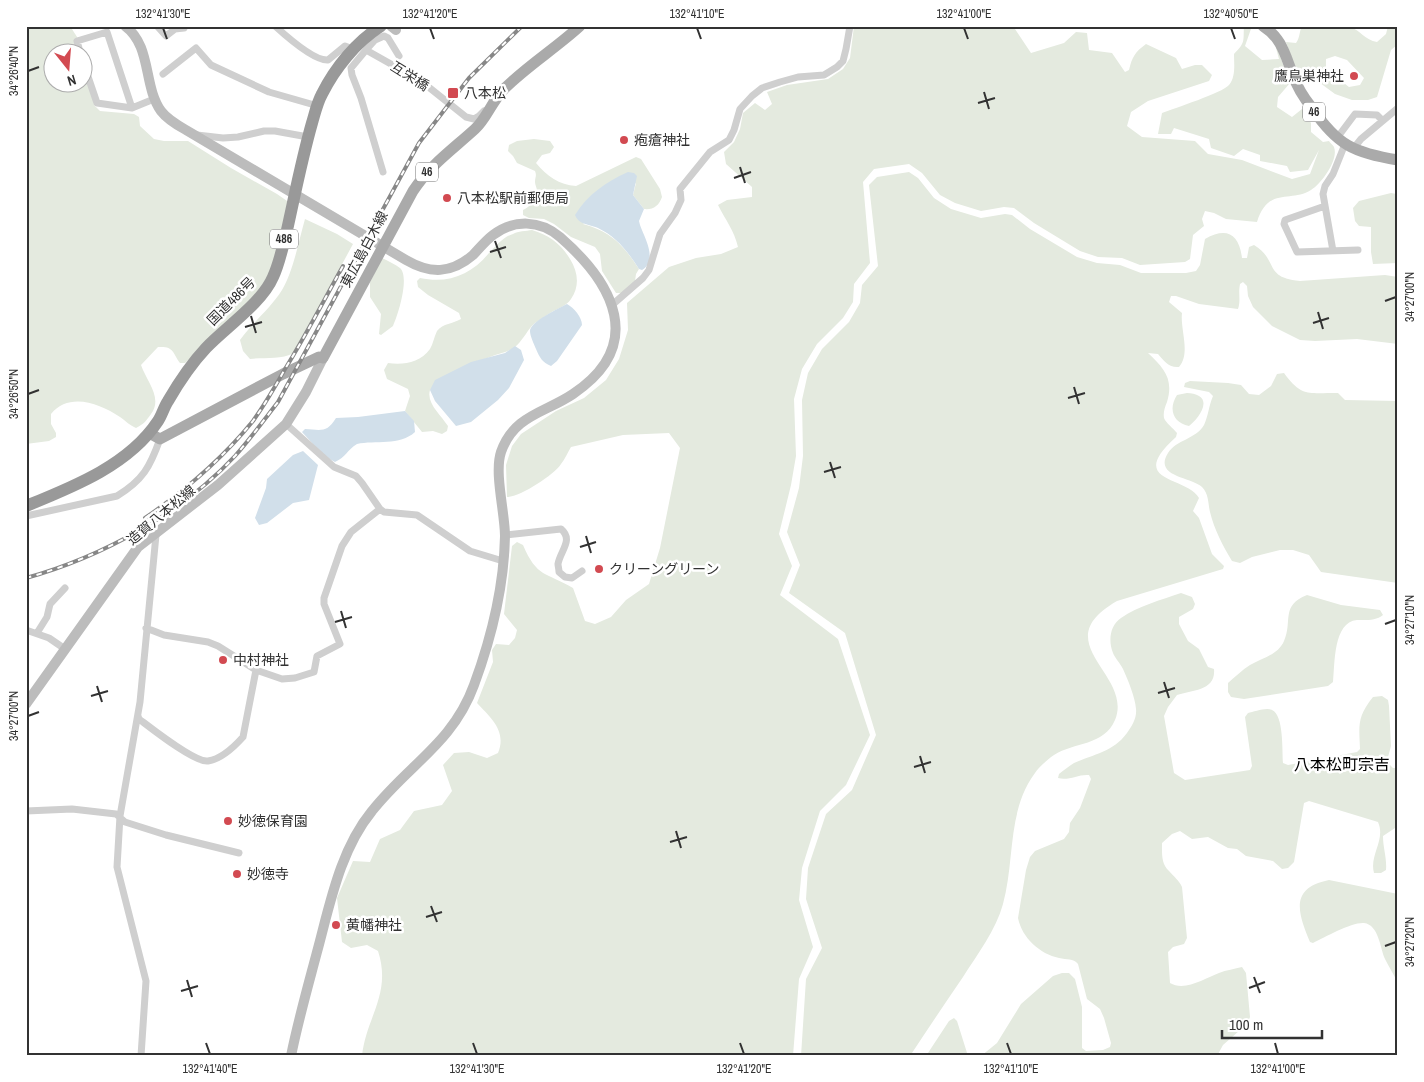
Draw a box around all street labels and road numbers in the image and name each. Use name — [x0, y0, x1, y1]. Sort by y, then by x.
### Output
street label: 互栄橋 — [387, 57, 433, 95]
road number: 46 — [1303, 102, 1325, 121]
road number: 46 — [416, 162, 438, 182]
street label: 東広島白木線 — [336, 208, 392, 290]
road number: 486 — [270, 230, 298, 248]
street label: 国道486号 — [203, 273, 259, 329]
street label: 造賀八本松線 — [123, 481, 199, 549]

